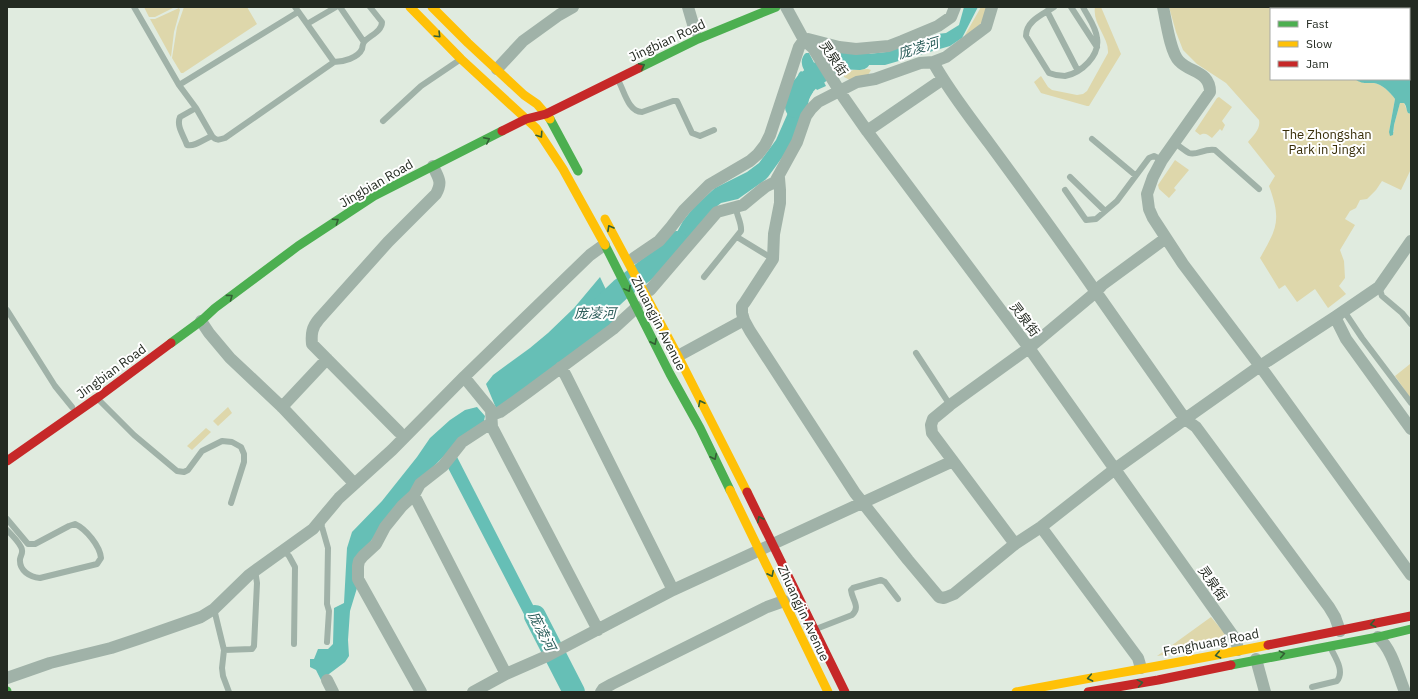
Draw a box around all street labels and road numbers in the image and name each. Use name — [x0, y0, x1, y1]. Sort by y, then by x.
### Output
street label: Jingbian Road — [626, 15, 708, 66]
street label: 灵泉街 — [816, 37, 852, 79]
street label: Jingbian Road — [336, 156, 416, 211]
street label: Zhuangjin Avenue — [627, 273, 690, 373]
street label: 灵泉街 — [1006, 299, 1043, 340]
street label: Jingbian Road — [73, 340, 150, 402]
street label: Zhuangjin Avenue — [774, 562, 833, 664]
street label: 灵泉街 — [1194, 562, 1231, 604]
street label: Fenghuang Road — [1162, 625, 1260, 660]

